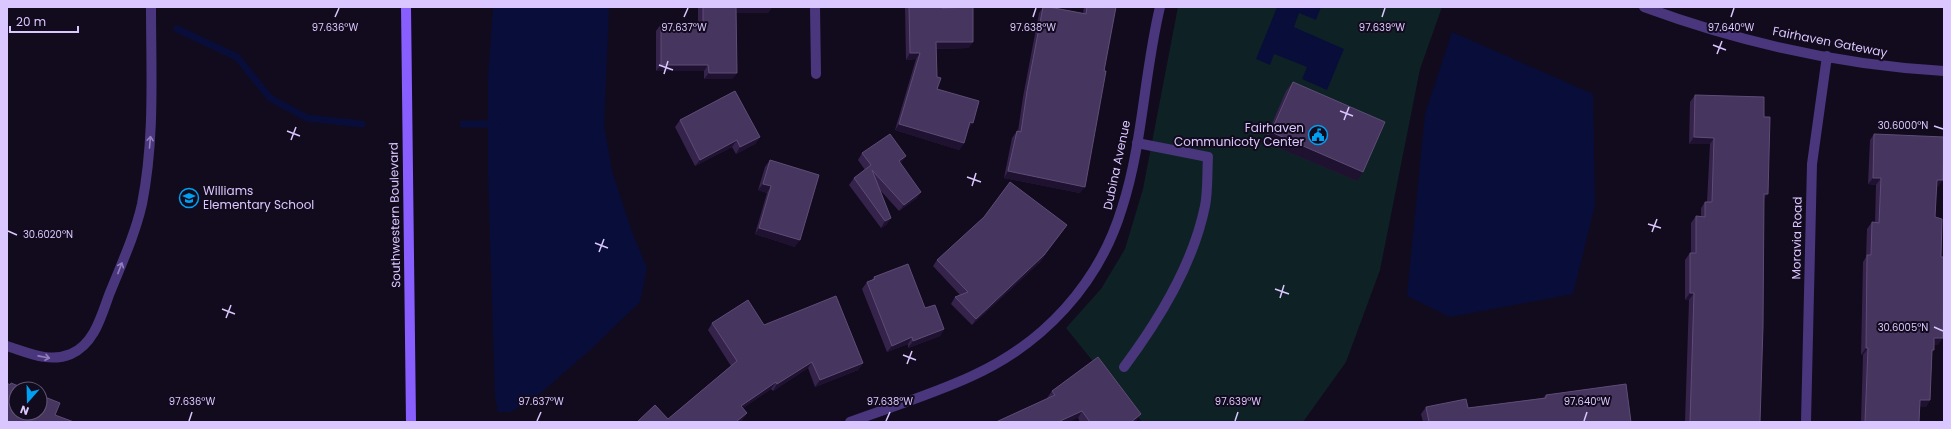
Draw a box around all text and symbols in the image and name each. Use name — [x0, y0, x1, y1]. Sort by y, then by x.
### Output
scale bar — [10, 8, 78, 34]
text: 20 m — [16, 13, 46, 30]
text: 97.636°W — [312, 20, 358, 35]
text: 97.637°W — [661, 20, 707, 35]
text: 97.638°W — [1010, 20, 1056, 35]
text: 97.639°W — [1359, 20, 1405, 35]
text: 97.640°W — [1708, 20, 1755, 35]
street label: Fairhaven Gateway — [1771, 22, 1889, 61]
street label: Dubina Avenue — [1099, 118, 1134, 211]
text: 30.6000°N — [1878, 118, 1928, 133]
place label: Fairhaven Communicoty Center — [1174, 119, 1305, 150]
public building icon: Fairhaven Communicoty Center — [1307, 124, 1329, 146]
one-way arrow — [147, 136, 154, 149]
street label: Southwestern Boulevard — [385, 142, 404, 288]
place label: Williams Elementary School — [203, 182, 314, 213]
school or university icon: Williams Elementary School — [178, 187, 200, 209]
street label: Moravia Road — [1787, 196, 1806, 280]
text: 30.6020°N — [23, 227, 73, 242]
one-way arrow — [116, 262, 124, 274]
text: 30.6005°N — [1878, 320, 1928, 335]
one-way arrow — [37, 353, 50, 361]
north arrow — [8, 381, 48, 421]
text: 97.636°W — [169, 394, 215, 409]
text: 97.637°W — [518, 394, 564, 409]
text: 97.638°W — [867, 394, 913, 409]
text: 97.639°W — [1215, 394, 1261, 409]
text: 97.640°W — [1564, 394, 1611, 409]
text: N — [18, 401, 31, 419]

